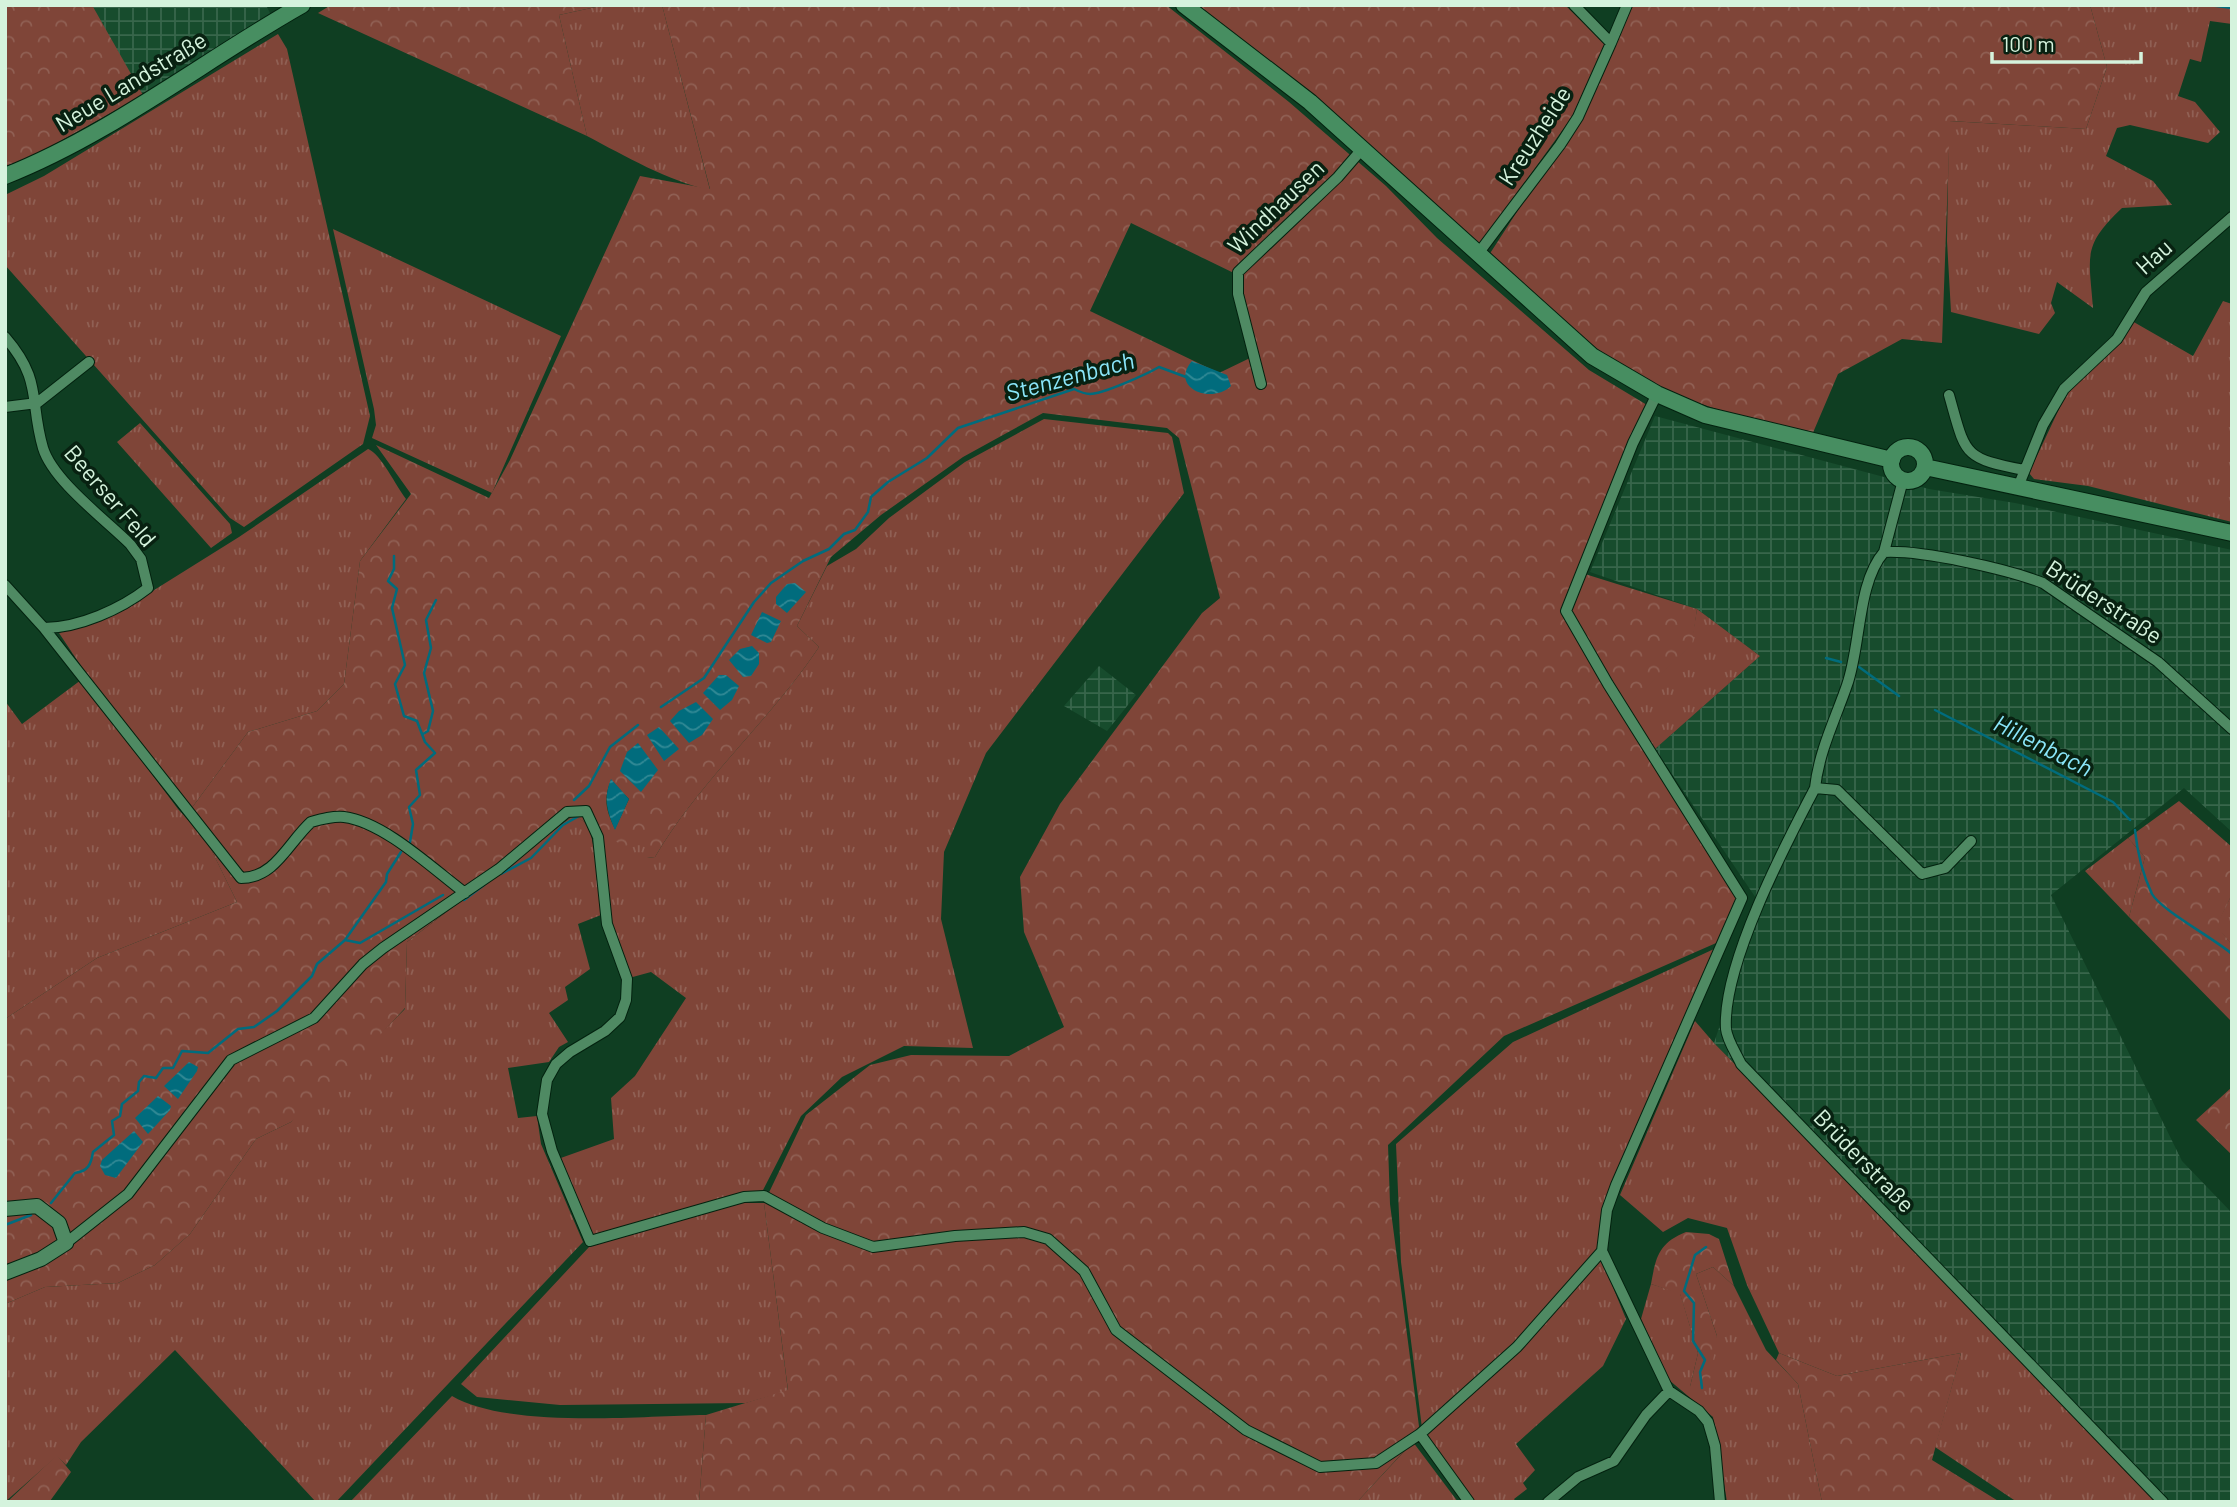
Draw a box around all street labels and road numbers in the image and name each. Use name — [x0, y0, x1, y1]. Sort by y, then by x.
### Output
street label: Neue Landstraße — [50, 25, 211, 137]
street label: Kreuzheide — [1492, 81, 1576, 190]
street label: Windhausen — [1221, 153, 1329, 259]
street label: Hau — [2129, 233, 2177, 280]
street label: Beerser Feld — [59, 439, 163, 552]
street label: Brüderstraße — [2041, 553, 2168, 649]
street label: Brüderstraße — [1808, 1103, 1921, 1218]

